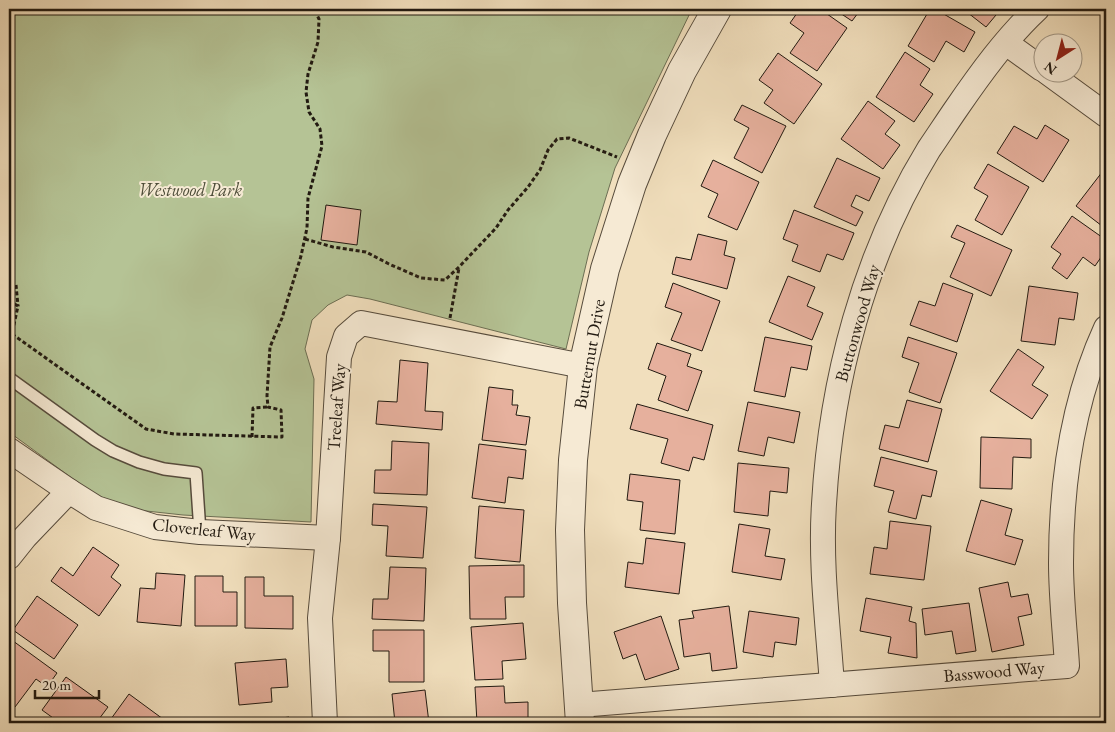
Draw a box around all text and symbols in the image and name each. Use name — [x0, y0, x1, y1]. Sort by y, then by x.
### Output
north arrow — [1032, 32, 1082, 82]
text: N — [1040, 58, 1060, 79]
park label: Westwood Park — [138, 178, 242, 201]
street label: Buttonwood Way — [829, 261, 885, 384]
street label: Butternut Drive — [568, 297, 610, 411]
street label: Treeleaf Way — [321, 362, 351, 451]
street label: Cloverleaf Way — [151, 512, 257, 546]
street label: Basswood Way — [943, 655, 1046, 687]
scale bar — [35, 667, 99, 699]
text: 20 m — [42, 675, 71, 694]

